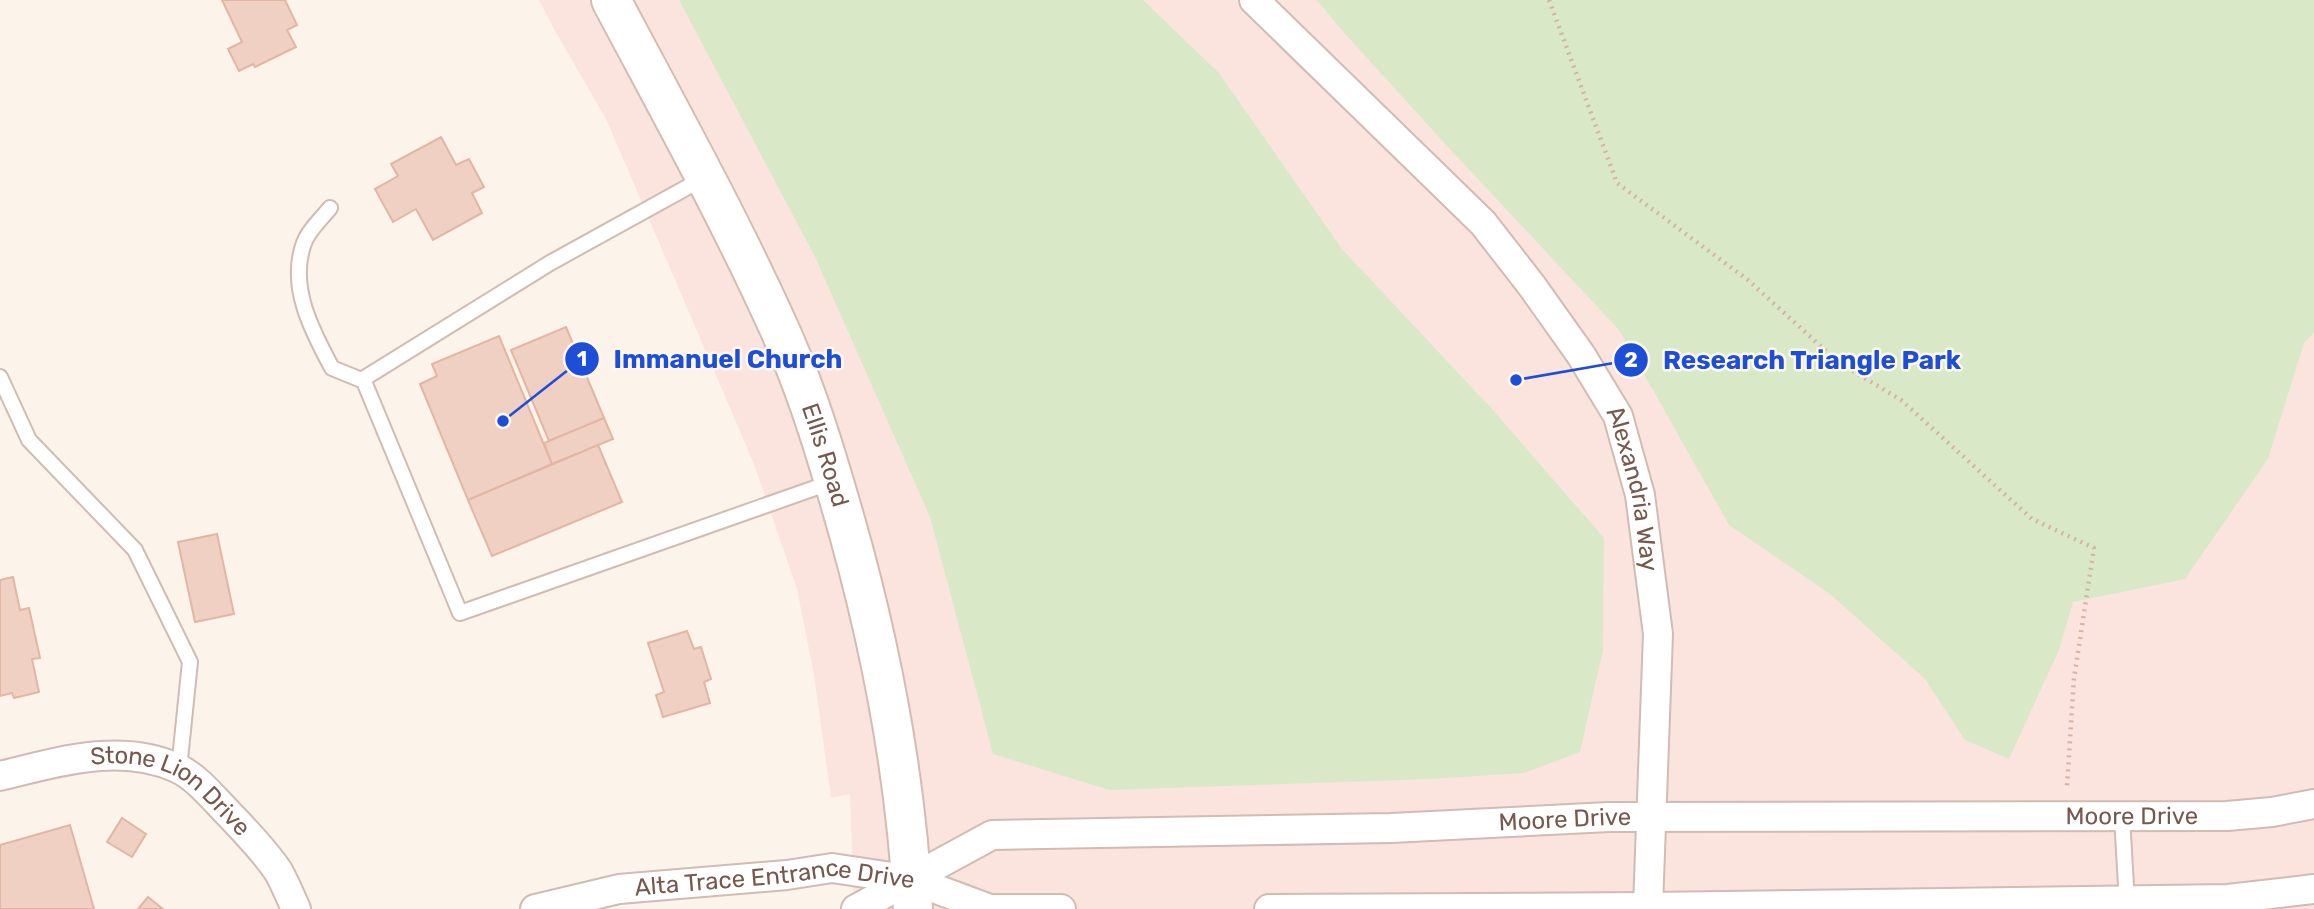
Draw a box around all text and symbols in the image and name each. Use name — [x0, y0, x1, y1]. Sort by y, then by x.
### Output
callout: Immanuel Church — [565, 335, 856, 382]
callout: Research Triangle Park — [1613, 336, 1975, 383]
text: Immanuel Church — [614, 344, 842, 375]
text: Research Triangle Park — [1663, 345, 1962, 376]
text: 1 — [577, 346, 587, 371]
text: 2 — [1624, 347, 1638, 372]
street label: Ellis Road — [796, 400, 855, 510]
street label: Alexandria Way — [1601, 400, 1664, 573]
street label: Stone Lion Drive — [89, 741, 256, 842]
street label: Moore Drive — [2065, 802, 2198, 830]
street label: Moore Drive — [1498, 803, 1631, 837]
street label: Alta Trace Entrance Drive — [633, 853, 917, 902]

